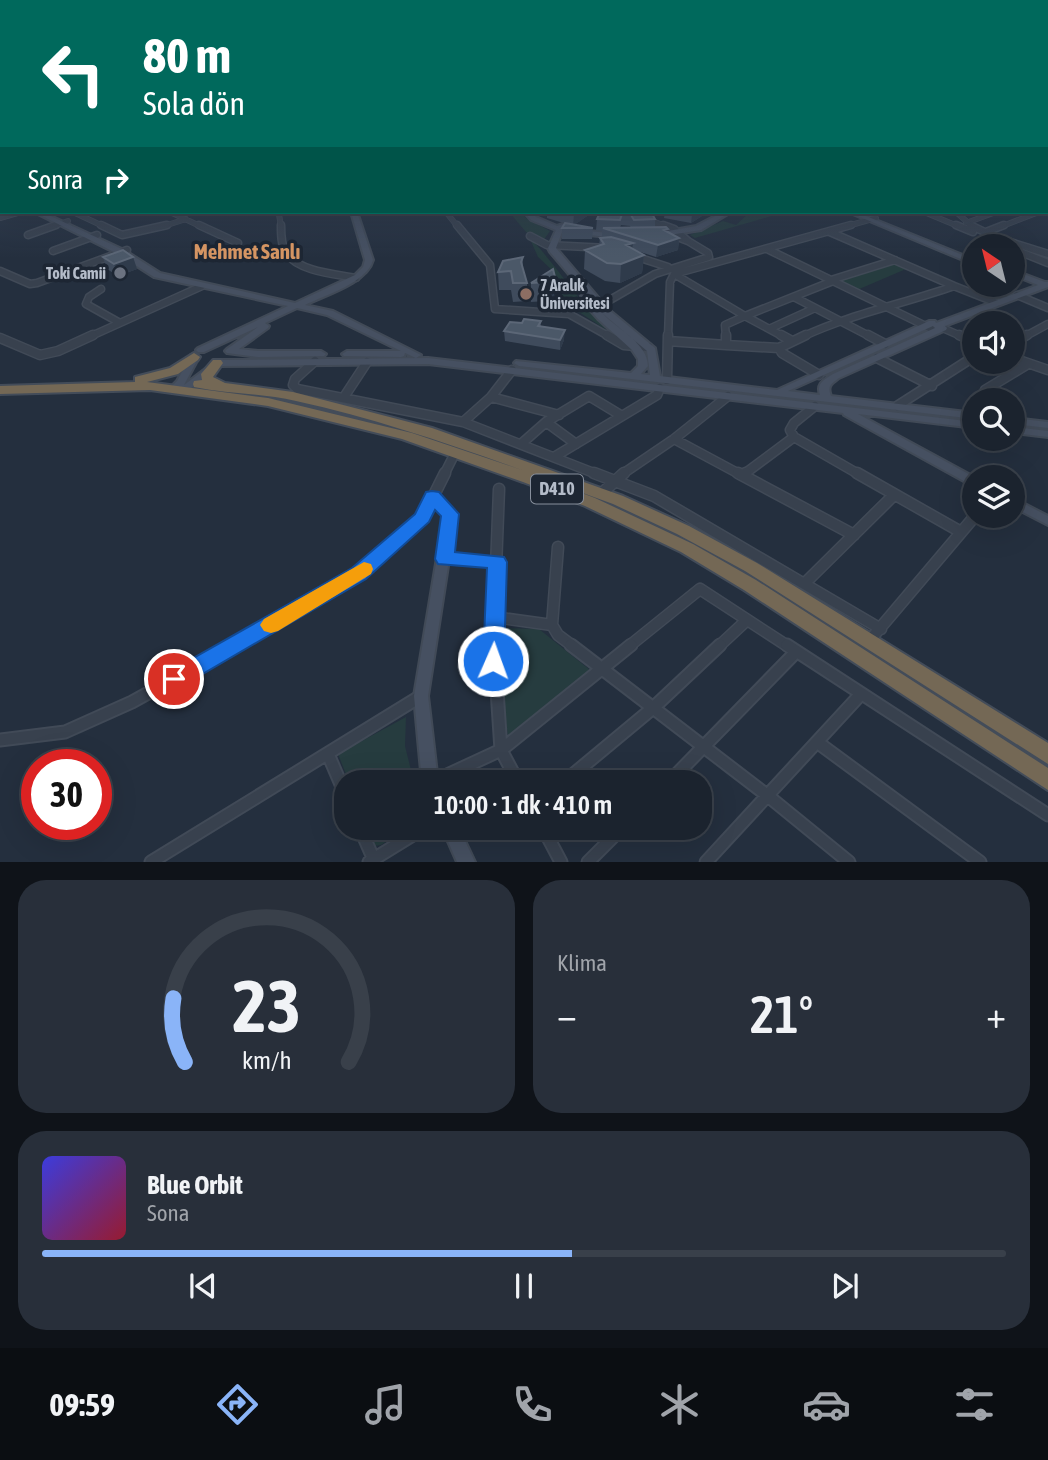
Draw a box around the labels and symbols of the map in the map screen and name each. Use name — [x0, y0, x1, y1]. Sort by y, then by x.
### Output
north arrow — [962, 234, 1026, 298]
district label: Mehmet Sanlı — [194, 239, 300, 263]
place label: Toki Camii — [46, 264, 106, 282]
marker: Toki Camii — [112, 265, 128, 281]
place label: 7 Aralık Üniversitesi — [540, 276, 610, 312]
marker: 7 Aralık Üniversitesi — [518, 286, 534, 302]
road number: D410 — [531, 475, 583, 504]
position arrow — [456, 624, 530, 698]
pin — [144, 649, 204, 709]
speed limit sign: 30 — [21, 749, 112, 840]

